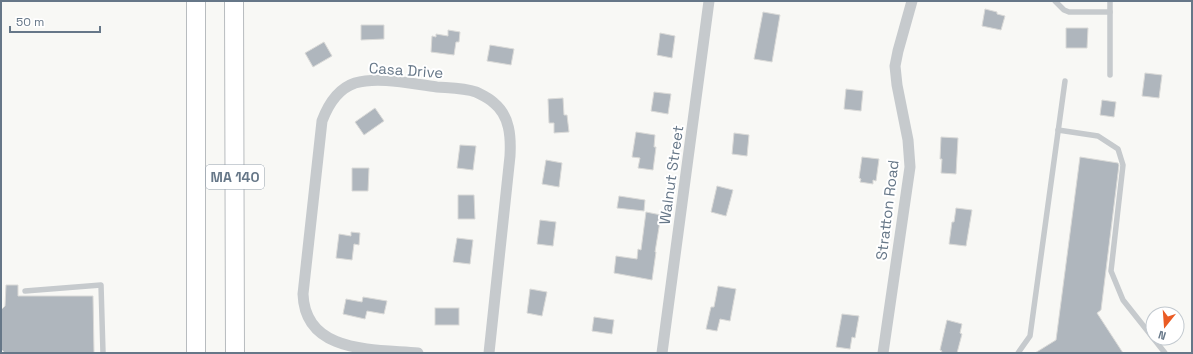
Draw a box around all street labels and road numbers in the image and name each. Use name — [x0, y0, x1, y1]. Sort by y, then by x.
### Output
street label: Casa Drive — [368, 58, 444, 82]
street label: Walnut Street — [655, 124, 687, 226]
street label: Stratton Road — [871, 159, 903, 261]
road number: MA 140 — [206, 165, 264, 189]

